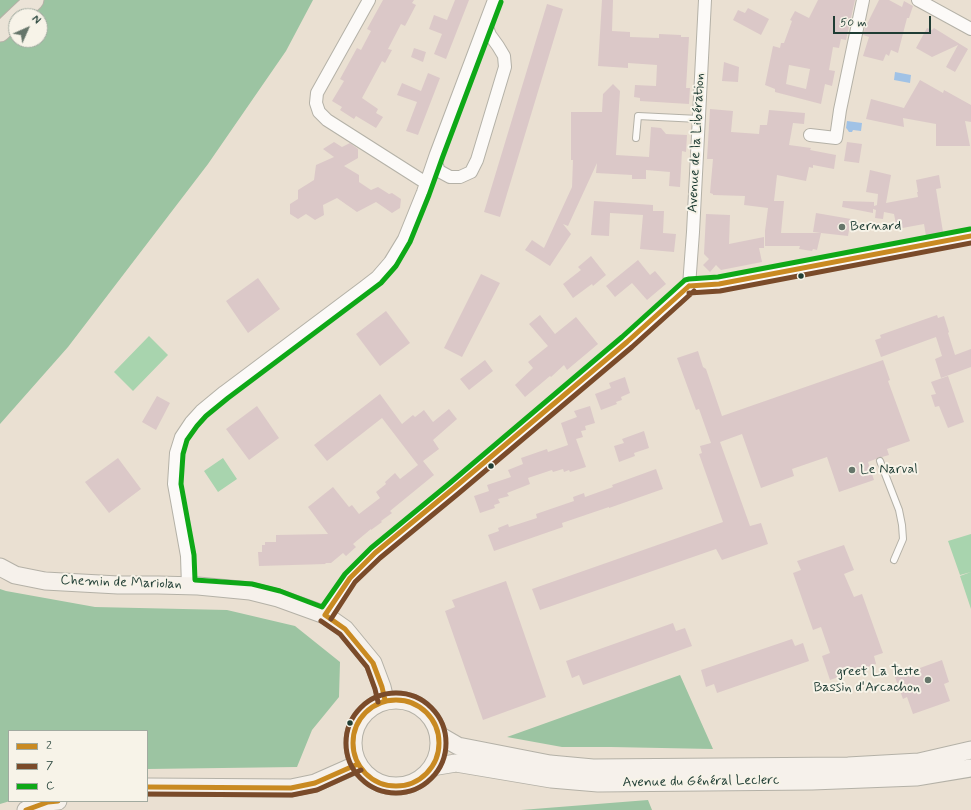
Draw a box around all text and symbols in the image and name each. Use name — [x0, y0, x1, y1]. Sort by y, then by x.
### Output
north arrow — [8, 8, 48, 48]
scale bar — [835, 8, 933, 34]
text: N — [28, 13, 43, 28]
text: 50 m — [840, 15, 867, 31]
street label: Avenue de la Libération — [685, 73, 709, 213]
place label: Bernard — [850, 219, 901, 235]
marker: Bernard — [837, 222, 847, 232]
unlabelled marker — [796, 271, 806, 281]
unlabelled marker — [486, 461, 496, 471]
place label: Le Narval — [860, 462, 918, 478]
marker: Le Narval — [847, 465, 857, 475]
street label: Chemin de Mariolan — [60, 572, 182, 594]
place label: greet La Teste Bassin d'Arcachon — [813, 664, 920, 696]
marker: greet La Teste Bassin d'Arcachon — [923, 675, 933, 685]
unlabelled marker — [345, 718, 355, 728]
legend — [8, 730, 148, 802]
text: 2 — [46, 738, 52, 754]
text: 7 — [46, 758, 53, 774]
street label: Avenue du Général Leclerc — [622, 772, 780, 792]
text: C — [46, 778, 55, 794]

